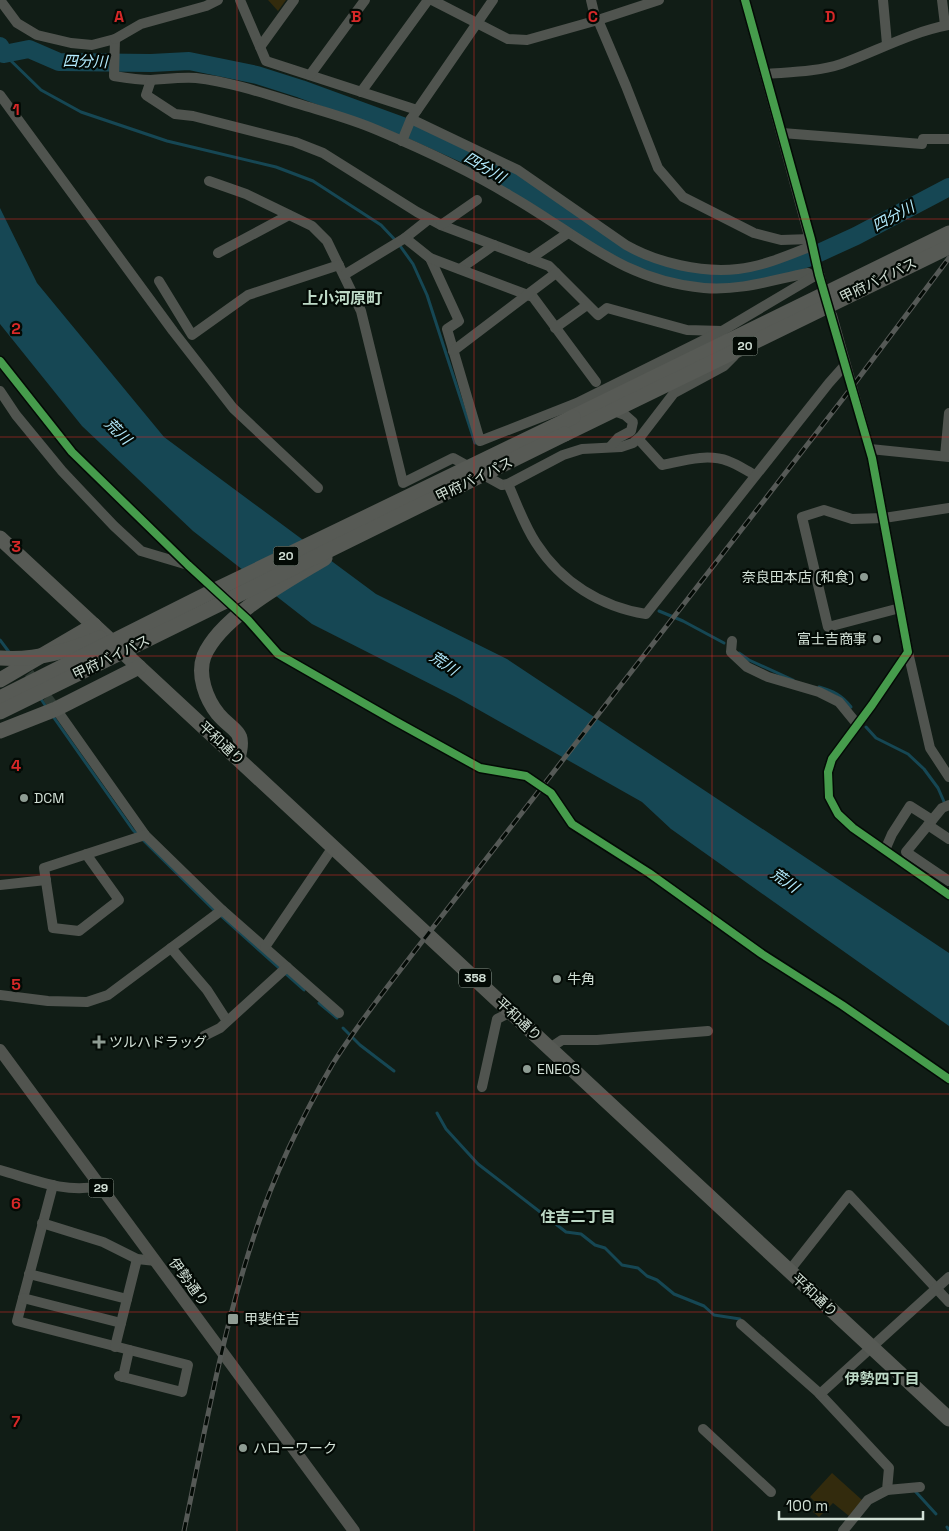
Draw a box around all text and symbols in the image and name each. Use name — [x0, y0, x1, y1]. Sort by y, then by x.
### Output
text: A — [114, 6, 124, 27]
text: B — [351, 6, 361, 27]
text: C — [588, 6, 598, 27]
text: D — [825, 6, 835, 27]
water label: 四分川 — [62, 51, 110, 71]
text: 1 — [12, 99, 20, 120]
water label: 四分川 — [461, 147, 511, 188]
water label: 四分川 — [869, 196, 919, 235]
street label: 甲府バイパス — [836, 254, 920, 306]
district label: 上小河原町 — [302, 288, 382, 309]
text: 2 — [11, 318, 21, 339]
road number: 20 — [732, 336, 758, 356]
water label: 荒川 — [101, 414, 137, 450]
street label: 甲府バイパス — [432, 453, 516, 505]
text: 3 — [11, 536, 21, 557]
road number: 20 — [274, 546, 298, 566]
place label: 奈良田本店 (和食) — [742, 568, 854, 586]
marker: 奈良田本店 (和食) — [858, 571, 870, 583]
place label: 富士吉商事 — [797, 630, 867, 648]
street label: 甲府バイパス — [69, 631, 153, 683]
marker: 富士吉商事 — [871, 633, 883, 645]
water label: 荒川 — [426, 647, 463, 680]
street label: 平和通り — [195, 717, 249, 769]
text: 4 — [11, 755, 21, 776]
place label: DCM — [34, 789, 64, 807]
marker: DCM — [18, 792, 30, 804]
water label: 荒川 — [767, 864, 804, 898]
road number: 358 — [459, 968, 491, 988]
place label: 牛角 — [567, 970, 595, 988]
marker: 牛角 — [551, 973, 563, 985]
text: 5 — [11, 974, 21, 995]
street label: 平和通り — [492, 993, 546, 1045]
place label: ツルハドラッグ — [109, 1033, 207, 1051]
marker: ツルハドラッグ — [93, 1036, 105, 1048]
place label: ENEOS — [537, 1060, 580, 1078]
marker: ENEOS — [521, 1063, 533, 1075]
road number: 29 — [88, 1178, 114, 1198]
text: 6 — [11, 1193, 21, 1214]
district label: 住吉二丁目 — [540, 1207, 616, 1226]
street label: 伊勢通り — [165, 1254, 213, 1310]
street label: 平和通り — [788, 1269, 842, 1321]
place label: 甲斐住吉 — [244, 1310, 300, 1328]
marker: 甲斐住吉 — [226, 1312, 240, 1326]
district label: 伊勢四丁目 — [844, 1369, 920, 1388]
text: 7 — [12, 1411, 21, 1432]
place label: ハローワーク — [253, 1439, 337, 1457]
marker: ハローワーク — [237, 1442, 249, 1454]
scale bar — [779, 1488, 923, 1520]
text: 100 m — [786, 1496, 828, 1515]

